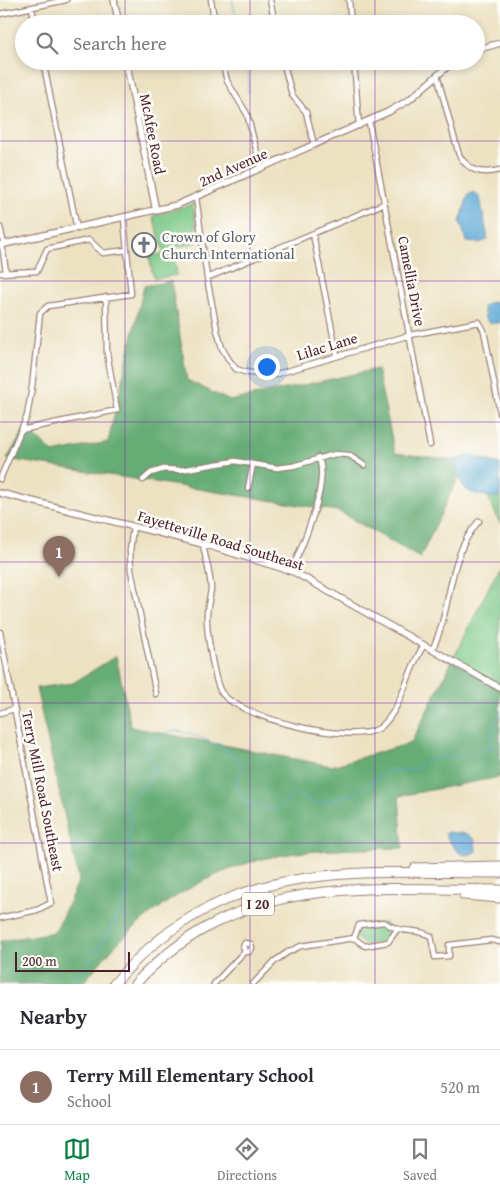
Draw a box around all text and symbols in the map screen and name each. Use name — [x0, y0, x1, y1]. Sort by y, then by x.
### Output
search box — [15, 15, 485, 70]
icon: search — [33, 29, 61, 57]
text: Search here — [73, 29, 167, 57]
street label: McAfee Road — [135, 92, 171, 176]
street label: 2nd Avenue — [195, 143, 271, 191]
place label: Crown of Glory Church International — [162, 226, 295, 264]
church icon: Crown of Glory Church International — [131, 232, 157, 258]
street label: Camellia Drive — [393, 234, 431, 328]
street label: Lilac Lane — [294, 327, 360, 365]
your location — [254, 354, 280, 380]
street label: Fayetteville Road Southeast — [135, 505, 307, 576]
pin: 1 — [43, 536, 75, 577]
street label: Terry Mill Road Southeast — [17, 709, 69, 874]
road number: I 20 — [242, 892, 274, 916]
scale bar — [15, 949, 130, 972]
text: 200 m — [22, 951, 57, 971]
text: Nearby — [20, 1001, 87, 1032]
text: Terry Mill Elementary School — [67, 1061, 314, 1089]
text: 1 — [32, 1075, 40, 1099]
text: 520 m — [440, 1075, 480, 1099]
text: School — [67, 1089, 111, 1113]
tab: Map — [63, 1135, 91, 1185]
tab: Directions — [217, 1135, 277, 1185]
tab: Saved — [403, 1135, 437, 1185]

